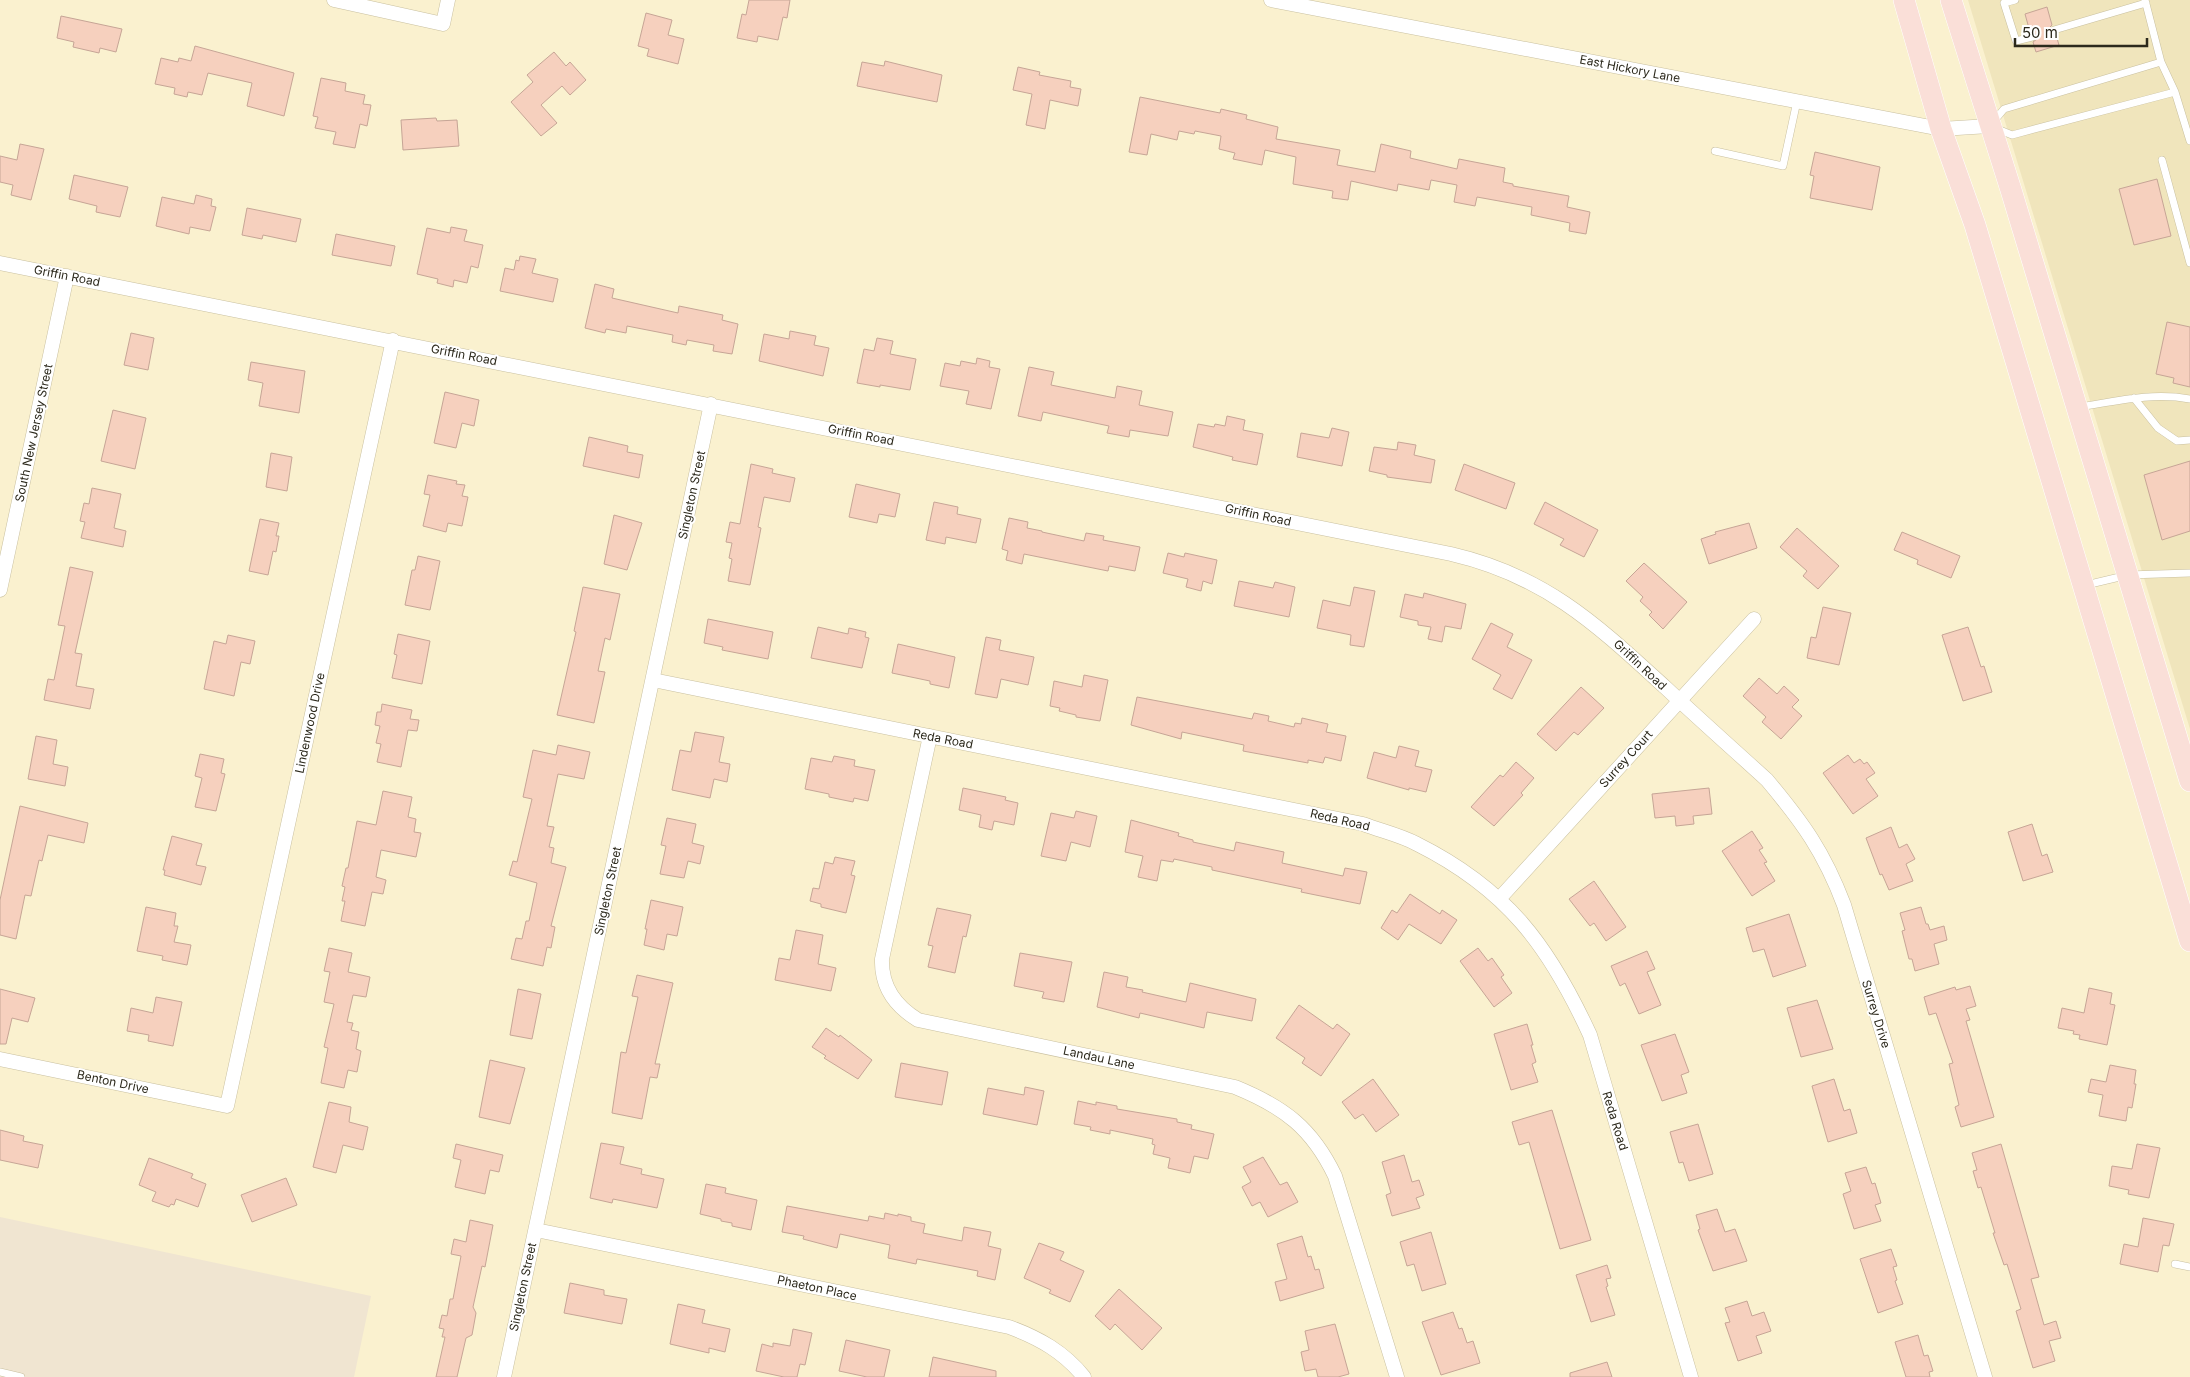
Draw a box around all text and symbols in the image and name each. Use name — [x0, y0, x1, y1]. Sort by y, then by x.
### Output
scale bar — [2015, 15, 2148, 47]
text: 50 m — [2022, 23, 2058, 42]
street label: East Hickory Lane — [1578, 51, 1682, 86]
street label: Griffin Road — [33, 262, 102, 289]
street label: Griffin Road — [430, 341, 499, 368]
street label: South New Jersey Street — [12, 362, 56, 503]
street label: Griffin Road — [827, 421, 896, 448]
street label: Singleton Street — [675, 449, 708, 541]
street label: Griffin Road — [1224, 500, 1293, 529]
street label: Griffin Road — [1611, 636, 1670, 693]
street label: Lindenwood Drive — [291, 671, 328, 775]
street label: Reda Road — [912, 725, 974, 752]
street label: Surrey Court — [1596, 727, 1655, 791]
street label: Reda Road — [1309, 805, 1371, 834]
street label: Singleton Street — [591, 845, 624, 937]
street label: Surrey Drive — [1859, 978, 1894, 1050]
street label: Landau Lane — [1062, 1043, 1136, 1072]
street label: Benton Drive — [76, 1067, 150, 1096]
street label: Reda Road — [1599, 1090, 1632, 1152]
street label: Singleton Street — [506, 1241, 539, 1333]
street label: Phaeton Place — [776, 1272, 858, 1303]

